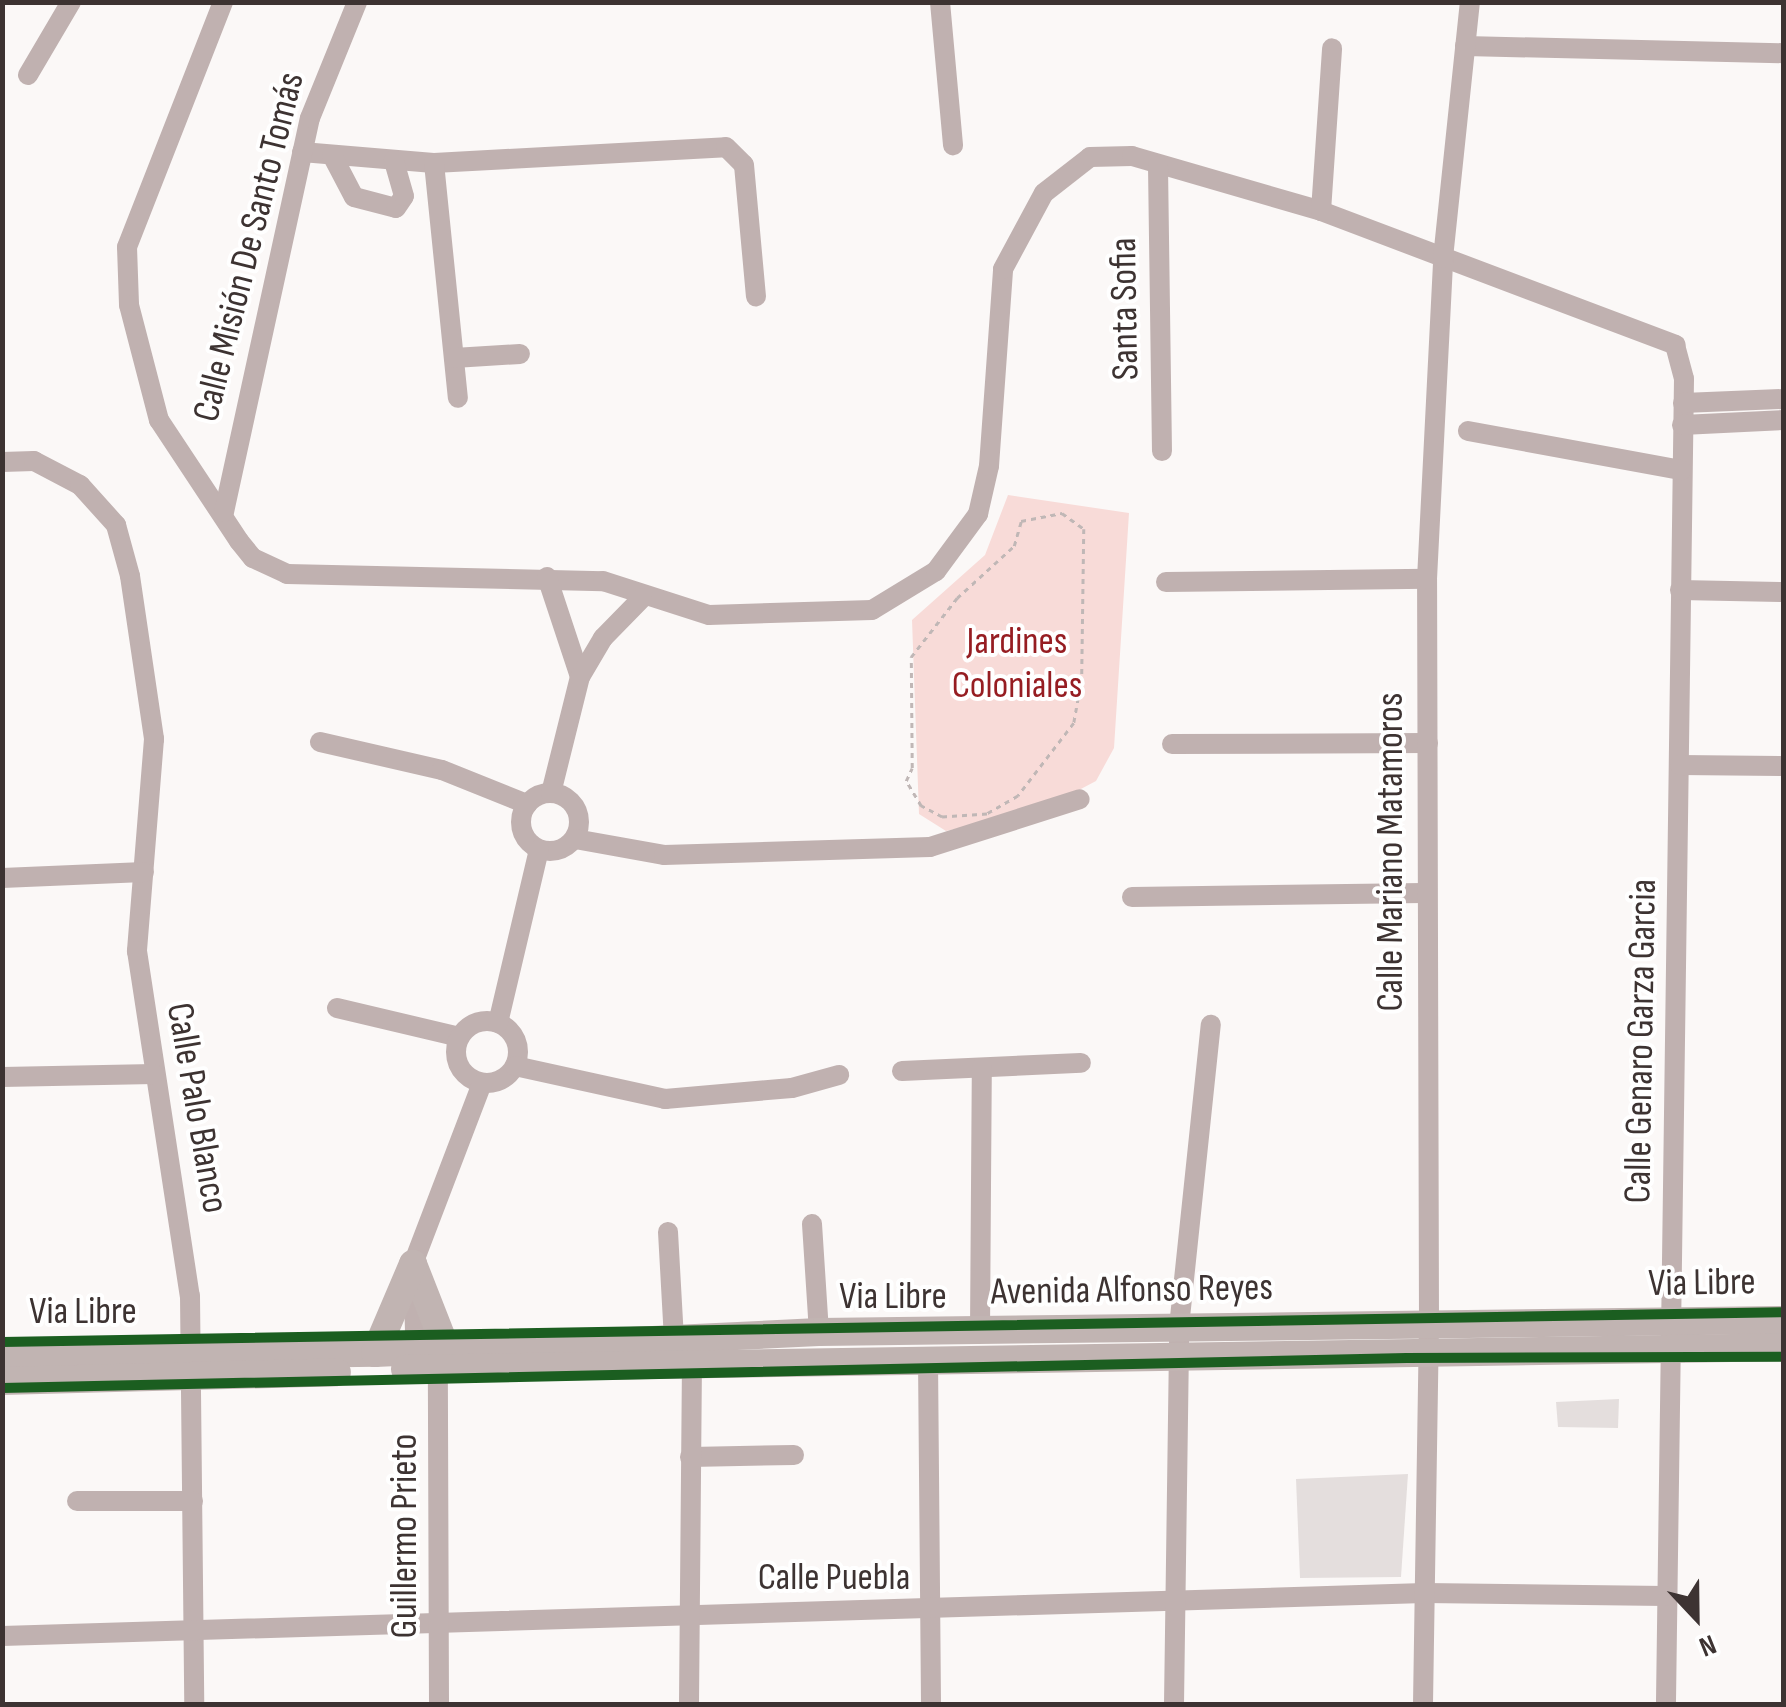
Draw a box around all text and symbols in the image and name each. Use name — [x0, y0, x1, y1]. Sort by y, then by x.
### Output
street label: Calle Misión De Santo Tomás — [184, 68, 314, 426]
street label: Santa Sofia — [1101, 237, 1149, 381]
park label: Jardines Coloniales — [952, 619, 1082, 708]
street label: Calle Mariano Matamoros — [1368, 693, 1414, 1011]
street label: Calle Genaro Garza Garcia — [1615, 878, 1667, 1204]
street label: Calle Palo Blanco — [156, 999, 238, 1217]
street label: Via Libre — [1648, 1259, 1756, 1307]
street label: Avenida Alfonso Reyes — [991, 1265, 1273, 1315]
street label: Via Libre — [839, 1274, 947, 1320]
street label: Via Libre — [29, 1289, 137, 1335]
street label: Guillermo Prieto — [382, 1434, 428, 1638]
street label: Calle Puebla — [758, 1555, 910, 1601]
north arrow — [1646, 1567, 1746, 1667]
text: N — [1694, 1627, 1721, 1663]

